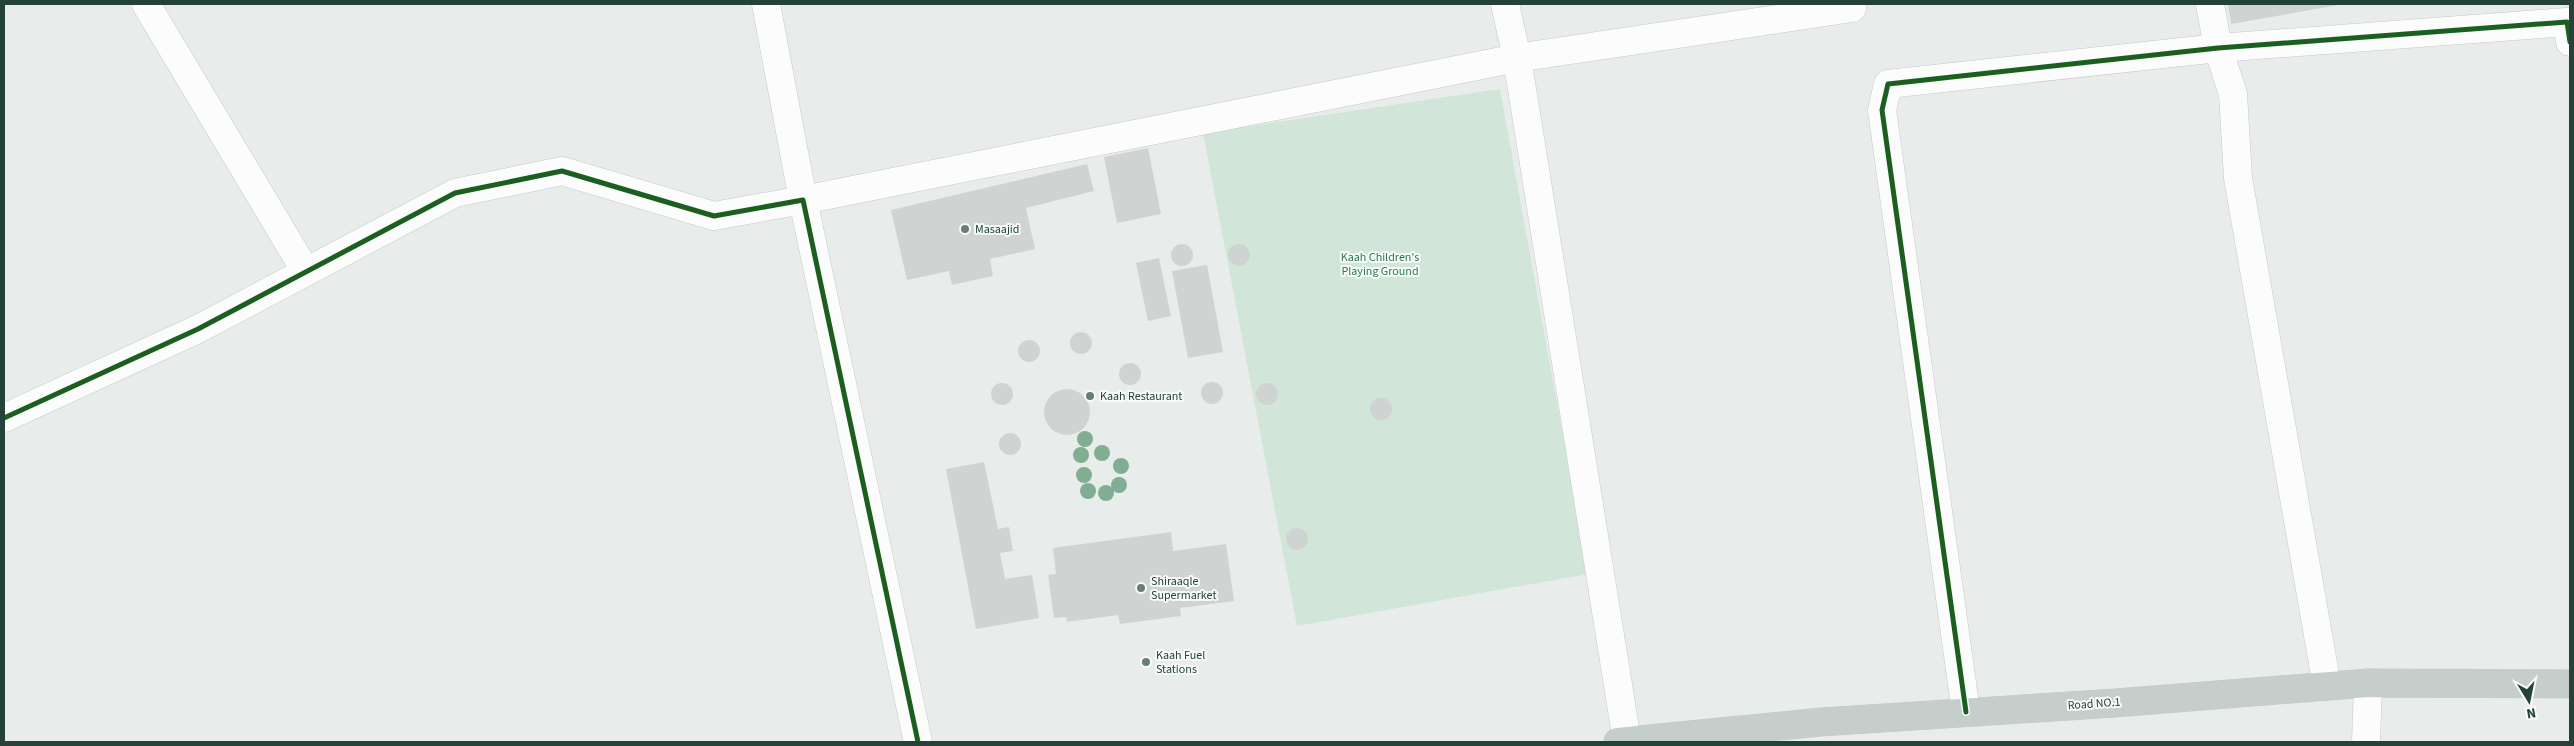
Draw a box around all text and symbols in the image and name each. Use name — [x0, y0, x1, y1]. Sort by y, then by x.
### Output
place label: Masaajid — [975, 221, 1019, 238]
marker: Masaajid — [959, 223, 971, 235]
park label: Kaah Children's Playing Ground — [1341, 249, 1419, 280]
place label: Kaah Restaurant — [1100, 388, 1182, 405]
marker: Kaah Restaurant — [1084, 390, 1096, 402]
place label: Shiraaqle Supermarket — [1151, 573, 1216, 604]
marker: Shiraaqle Supermarket — [1135, 582, 1147, 594]
place label: Kaah Fuel Stations — [1156, 647, 1205, 678]
marker: Kaah Fuel Stations — [1140, 656, 1152, 668]
north arrow — [2504, 676, 2554, 726]
street label: Road NO.1 — [2067, 694, 2121, 714]
text: N — [2525, 702, 2537, 723]

